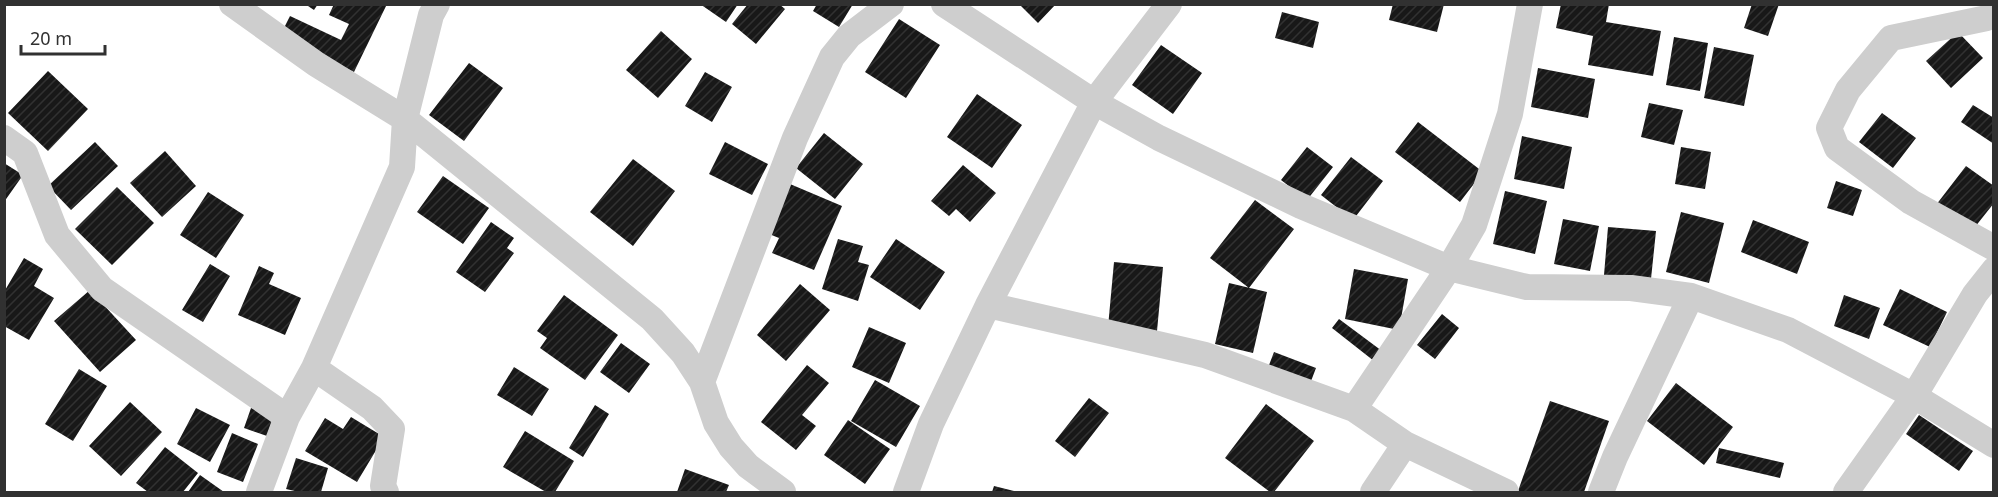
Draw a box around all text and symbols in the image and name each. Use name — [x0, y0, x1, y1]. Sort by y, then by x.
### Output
scale bar — [21, 18, 105, 56]
text: 20 m — [30, 26, 72, 50]

